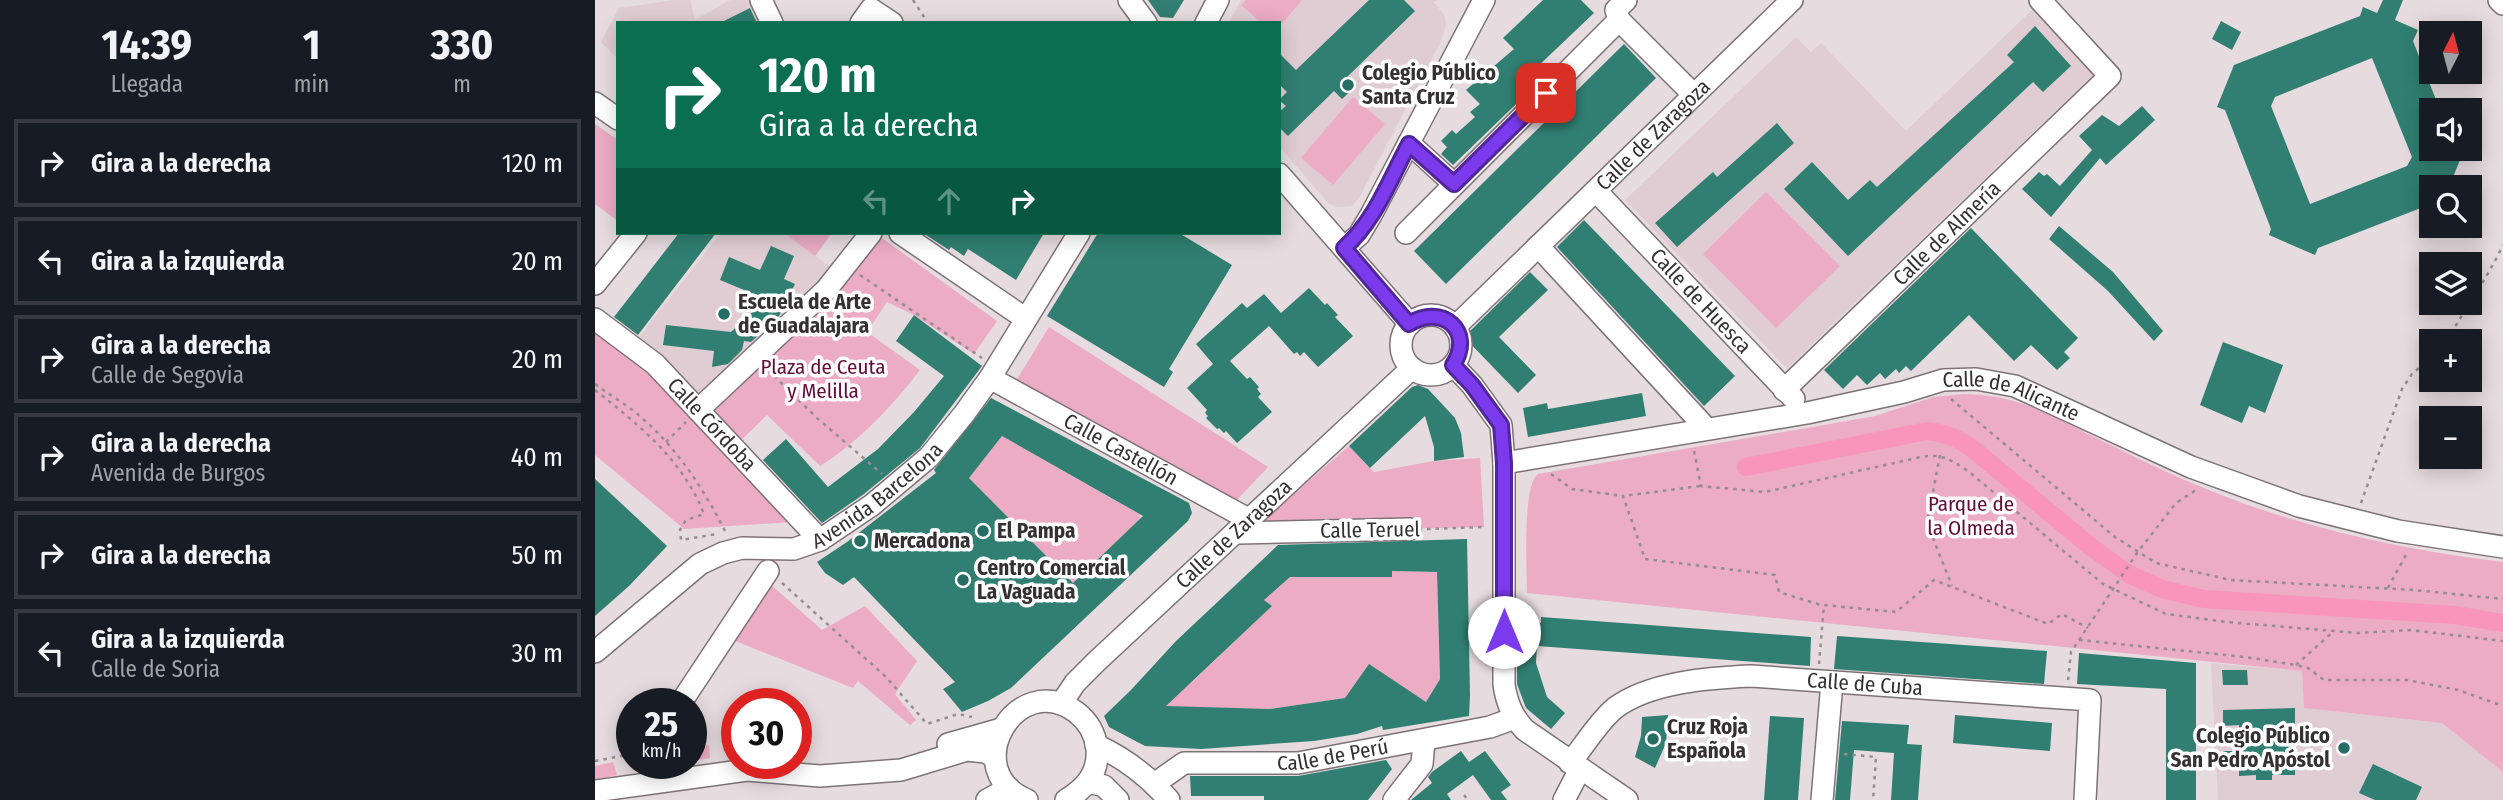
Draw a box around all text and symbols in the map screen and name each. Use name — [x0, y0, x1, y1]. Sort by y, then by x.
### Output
text: 14:39 — [101, 20, 192, 70]
text: 1 — [303, 20, 320, 70]
text: 330 — [431, 20, 494, 70]
north arrow — [2419, 21, 2481, 84]
map controls — [2419, 21, 2482, 469]
text: 120 m — [759, 46, 877, 105]
icon: right — [644, 49, 735, 140]
place label: Colegio Público Santa Cruz — [1362, 60, 1496, 110]
pin — [1516, 63, 1576, 123]
text: Llegada — [111, 70, 183, 98]
text: min — [294, 70, 329, 98]
text: m — [453, 70, 471, 98]
icon: arrive — [1527, 74, 1565, 112]
street label: Calle de Zaragoza — [1591, 74, 1716, 196]
marker: Colegio Público Santa Cruz — [1340, 77, 1356, 93]
button: sound — [2419, 98, 2482, 161]
text: Gira a la derecha — [759, 106, 979, 144]
icon: right — [32, 144, 70, 182]
text: Gira a la derecha — [91, 148, 271, 179]
text: 120 m — [502, 148, 563, 179]
street label: Calle de Almería — [1888, 175, 2006, 291]
button: search — [2419, 175, 2482, 238]
icon: left — [857, 182, 895, 220]
icon: ahead — [930, 182, 968, 220]
icon: right — [1003, 182, 1041, 220]
icon: left — [32, 242, 70, 280]
street label: Calle de Huesca — [1645, 243, 1757, 359]
text: Gira a la izquierda — [91, 246, 285, 277]
text: 20 m — [512, 246, 563, 277]
button: layers — [2419, 252, 2482, 315]
place label: Escuela de Arte de Guadalajara — [738, 289, 872, 339]
marker: Escuela de Arte de Guadalajara — [716, 306, 732, 322]
button: + — [2419, 329, 2482, 392]
text: Gira a la derecha — [91, 330, 271, 361]
icon: right — [32, 340, 70, 378]
text: 20 m — [512, 344, 563, 375]
park label: Plaza de Ceuta y Melilla — [761, 354, 885, 404]
text: Calle de Segovia — [91, 361, 244, 389]
street label: Calle de Alicante — [1942, 366, 2084, 427]
street label: Calle Córdoba — [662, 372, 762, 477]
button: − — [2419, 406, 2482, 469]
street label: Calle Castellón — [1059, 408, 1183, 491]
text: Gira a la derecha — [91, 428, 271, 459]
street label: Avenida Barcelona — [809, 437, 948, 555]
icon: right — [32, 438, 70, 476]
text: 40 m — [511, 442, 563, 473]
text: Avenida de Burgos — [91, 459, 265, 487]
street label: Calle de Zaragoza — [1170, 474, 1297, 594]
park label: Parque de la Olmeda — [1927, 491, 2015, 541]
street label: Calle Teruel — [1320, 516, 1421, 544]
place label: El Pampa — [997, 518, 1075, 544]
marker: El Pampa — [975, 523, 991, 539]
place label: Mercadona — [874, 528, 970, 554]
marker: Mercadona — [852, 533, 868, 549]
icon: right — [32, 536, 70, 574]
text: Gira a la derecha — [91, 540, 271, 571]
text: 50 m — [511, 540, 563, 571]
place label: Centro Comercial La Vaguada — [977, 555, 1126, 605]
marker: Centro Comercial La Vaguada — [955, 572, 971, 588]
position arrow — [1467, 595, 1541, 669]
text: Gira a la izquierda — [91, 624, 285, 655]
icon: left — [32, 634, 70, 672]
text: 30 m — [512, 638, 563, 669]
text: Calle de Soria — [91, 655, 220, 683]
street label: Calle de Cuba — [1806, 667, 1924, 701]
speed limit sign: 30 — [721, 688, 812, 779]
text: 25 — [645, 703, 678, 745]
place label: Cruz Roja Española — [1667, 714, 1748, 764]
place label: Colegio Público San Pedro Apóstol — [2171, 723, 2330, 773]
marker: Cruz Roja Española — [1645, 731, 1661, 747]
street label: Calle de Perú — [1277, 733, 1390, 776]
text: km/h — [641, 740, 682, 762]
marker: Colegio Público San Pedro Apóstol — [2336, 740, 2352, 756]

